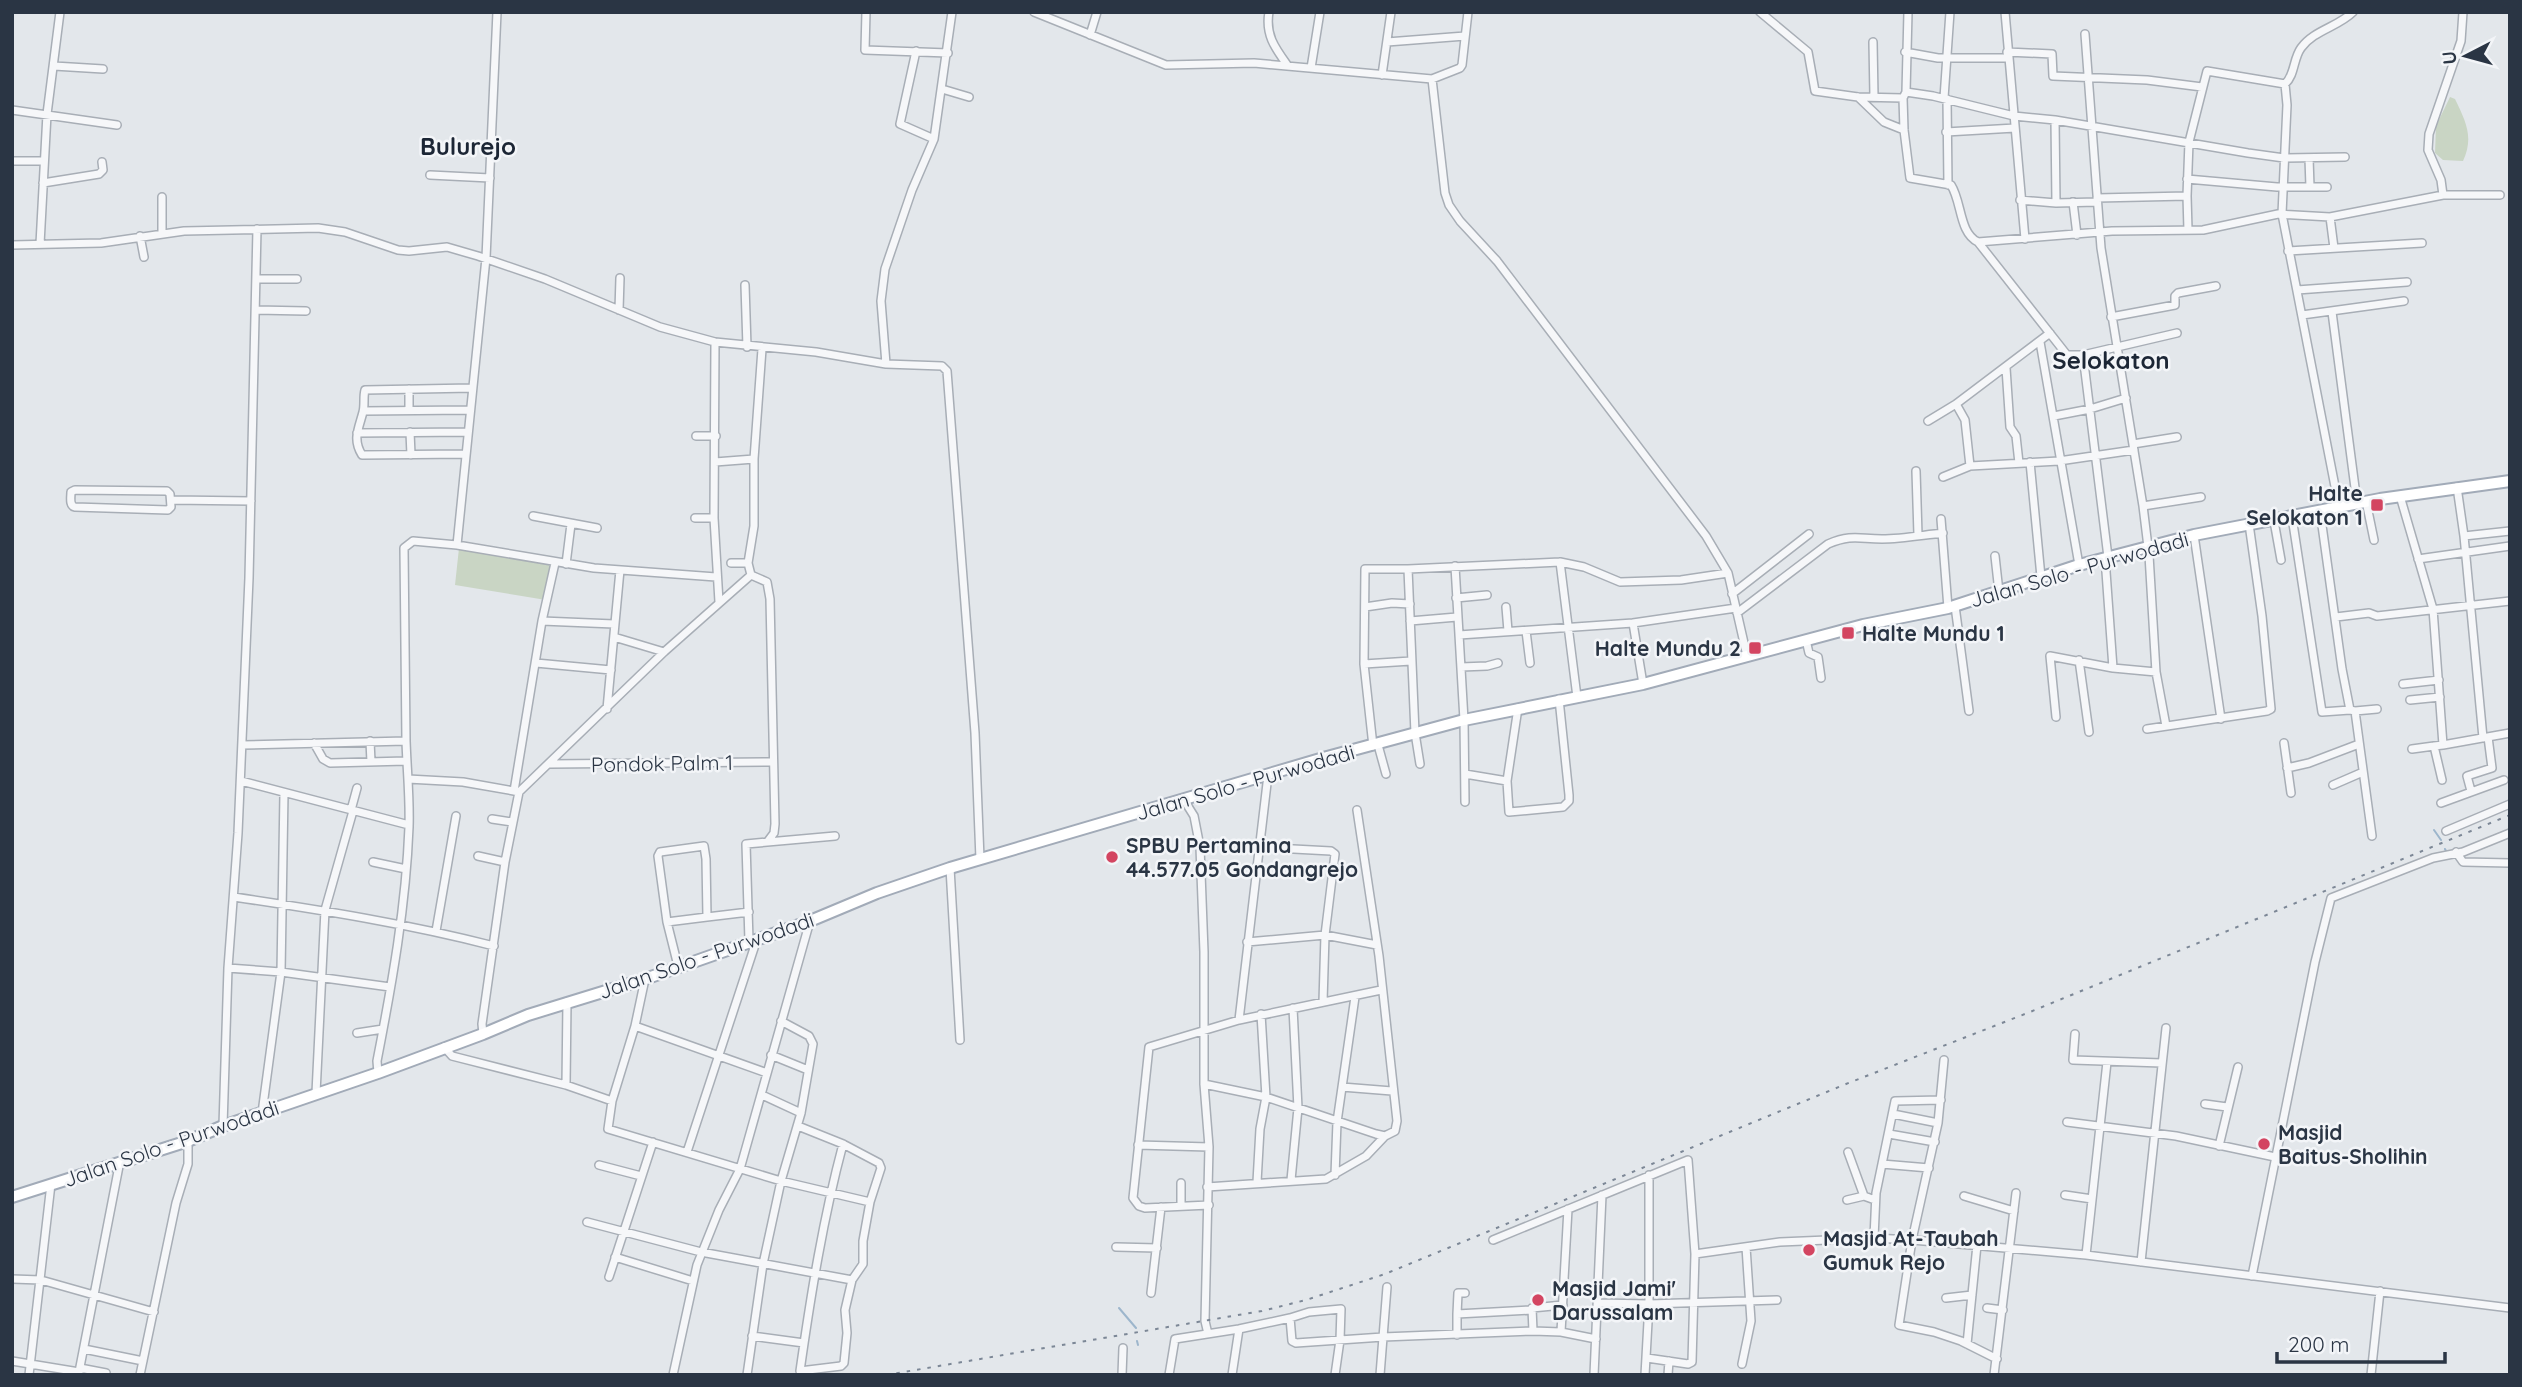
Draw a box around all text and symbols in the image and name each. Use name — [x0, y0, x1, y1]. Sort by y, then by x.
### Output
north arrow — [2431, 21, 2501, 91]
text: U — [2436, 50, 2462, 66]
district label: Bulurejo — [420, 131, 516, 161]
district label: Selokaton — [2052, 345, 2170, 375]
place label: Halte Selokaton 1 — [2246, 480, 2363, 530]
marker: Halte Selokaton 1 — [2369, 497, 2385, 513]
street label: Jalan Solo - Purwodadi — [1967, 525, 2191, 613]
place label: Halte Mundu 1 — [1862, 620, 2005, 646]
marker: Halte Mundu 1 — [1840, 625, 1856, 641]
place label: Halte Mundu 2 — [1595, 635, 1741, 661]
marker: Halte Mundu 2 — [1747, 640, 1763, 656]
street label: Jalan Solo - Purwodadi — [1133, 738, 1357, 826]
street label: Pondok Palm 1 — [591, 749, 733, 777]
place label: SPBU Pertamina 44.577.05 Gondangrejo — [1126, 832, 1358, 882]
marker: SPBU Pertamina 44.577.05 Gondangrejo — [1104, 849, 1120, 865]
street label: Jalan Solo - Purwodadi — [595, 906, 817, 1004]
street label: Jalan Solo - Purwodadi — [60, 1094, 282, 1192]
place label: Masjid Baitus-Sholihin — [2278, 1119, 2428, 1169]
marker: Masjid Baitus-Sholihin — [2256, 1136, 2272, 1152]
place label: Masjid At-Taubah Gumuk Rejo — [1823, 1225, 1999, 1275]
marker: Masjid At-Taubah Gumuk Rejo — [1801, 1242, 1817, 1258]
place label: Masjid Jami' Darussalam — [1552, 1275, 1676, 1325]
marker: Masjid Jami' Darussalam — [1530, 1292, 1546, 1308]
scale bar — [2277, 1320, 2445, 1364]
text: 200 m — [2288, 1331, 2350, 1357]

